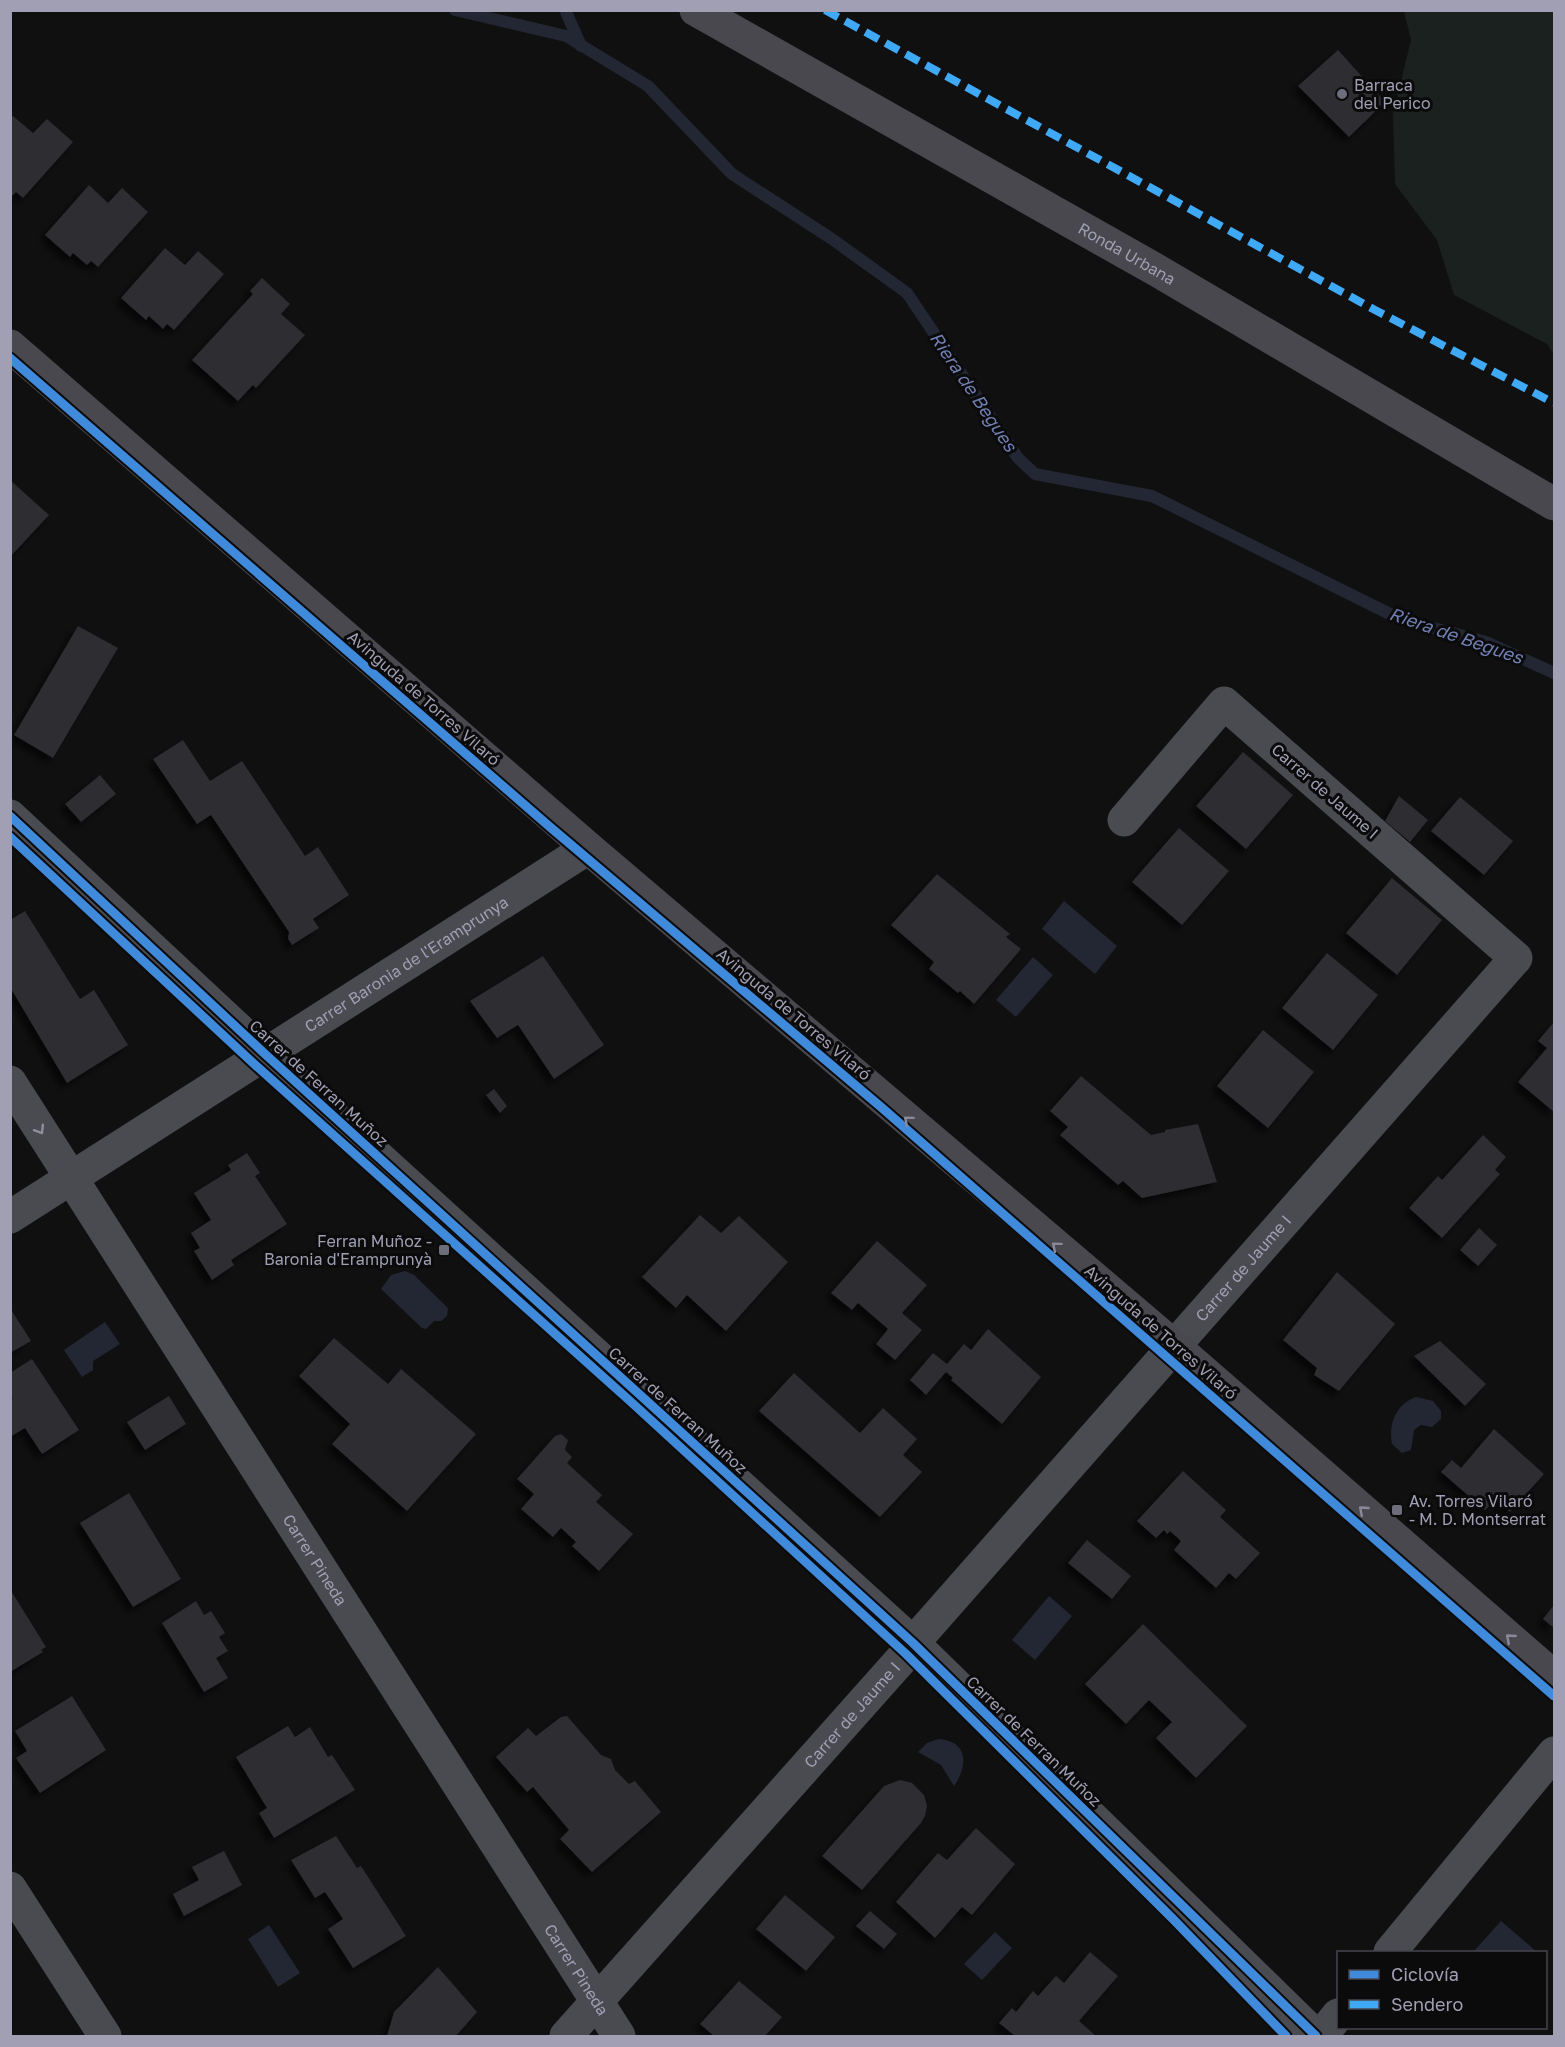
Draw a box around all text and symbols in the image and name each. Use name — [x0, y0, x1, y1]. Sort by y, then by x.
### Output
place label: Barraca del Perico — [1354, 75, 1431, 113]
marker: Barraca del Perico — [1335, 87, 1349, 101]
street label: Ronda Urbana — [1075, 218, 1179, 289]
water label: Riera de Begues — [926, 327, 1023, 457]
water label: Riera de Begues — [1387, 602, 1527, 669]
street label: Avinguda de Torres Vilaró — [344, 626, 504, 770]
street label: Carrer de Jaume I — [1268, 739, 1382, 843]
street label: Carrer Baronia de l'Eramprunya — [301, 892, 512, 1036]
street label: Avinguda de Torres Vilaró — [713, 944, 875, 1084]
street label: Carrer de Ferran Muñoz — [246, 1015, 392, 1151]
one-way arrow — [904, 1116, 915, 1127]
one-way arrow — [33, 1124, 44, 1135]
street label: Carrer de Jaume I — [1191, 1211, 1295, 1325]
place label: Ferran Muñoz - Baronia d'Eramprunyà — [264, 1231, 432, 1269]
one-way arrow — [1052, 1242, 1063, 1253]
marker: Ferran Muñoz - Baronia d'Eramprunyà — [437, 1243, 451, 1257]
street label: Avinguda de Torres Vilaró — [1081, 1260, 1241, 1404]
street label: Carrer de Ferran Muñoz — [605, 1342, 751, 1478]
place label: Av. Torres Vilaró - M. D. Montserrat — [1409, 1491, 1546, 1529]
marker: Av. Torres Vilaró - M. D. Montserrat — [1390, 1503, 1404, 1517]
one-way arrow — [1359, 1506, 1370, 1517]
street label: Carrer Pineda — [279, 1510, 352, 1609]
one-way arrow — [1506, 1634, 1517, 1645]
street label: Carrer de Jaume I — [800, 1658, 904, 1772]
street label: Carrer de Ferran Muñoz — [962, 1671, 1106, 1811]
street label: Carrer Pineda — [540, 1920, 613, 2019]
legend — [1337, 1951, 1547, 2029]
text: Ciclovía — [1391, 1963, 1459, 1985]
text: Sendero — [1391, 1993, 1463, 2015]

